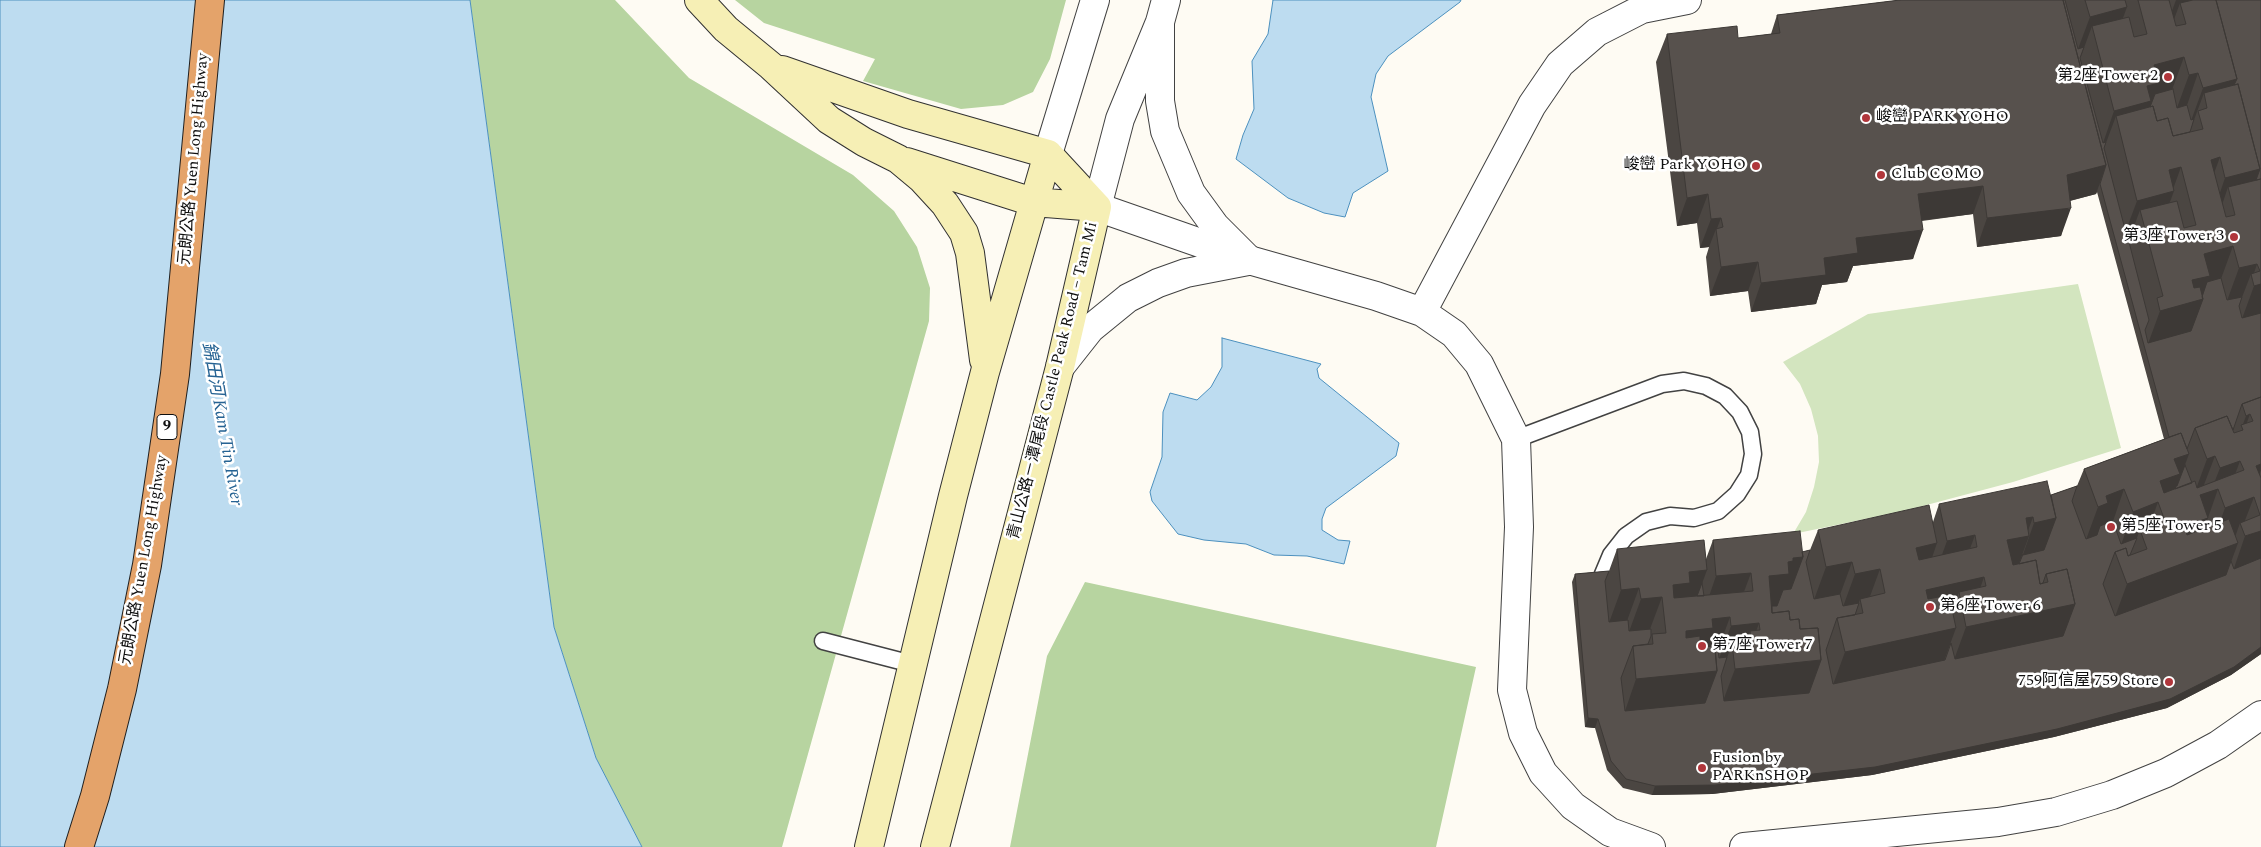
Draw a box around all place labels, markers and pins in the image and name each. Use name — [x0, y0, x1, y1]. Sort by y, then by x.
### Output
place label: 第2座 Tower 2 — [2057, 67, 2158, 87]
marker: 第2座 Tower 2 — [2162, 71, 2174, 83]
place label: 峻巒 PARK YOHO — [1876, 108, 2009, 128]
marker: 峻巒 PARK YOHO — [1860, 112, 1872, 124]
place label: 峻巒 Park YOHO — [1623, 156, 1746, 176]
marker: 峻巒 Park YOHO — [1750, 160, 1762, 172]
place label: Club COMO — [1891, 165, 1982, 185]
marker: Club COMO — [1875, 169, 1887, 181]
place label: 第3座 Tower 3 — [2123, 227, 2224, 247]
marker: 第3座 Tower 3 — [2228, 231, 2240, 243]
place label: 第5座 Tower 5 — [2121, 517, 2222, 537]
marker: 第5座 Tower 5 — [2105, 521, 2117, 533]
place label: 第6座 Tower 6 — [1940, 597, 2041, 617]
marker: 第6座 Tower 6 — [1924, 601, 1936, 613]
place label: 第7座 Tower 7 — [1712, 636, 1813, 656]
marker: 第7座 Tower 7 — [1696, 640, 1708, 652]
place label: 759阿信屋 759 Store — [2018, 672, 2159, 692]
marker: 759阿信屋 759 Store — [2163, 676, 2175, 688]
place label: Fusion by PARKnSHOP — [1712, 749, 1809, 787]
marker: Fusion by PARKnSHOP — [1696, 762, 1708, 774]

